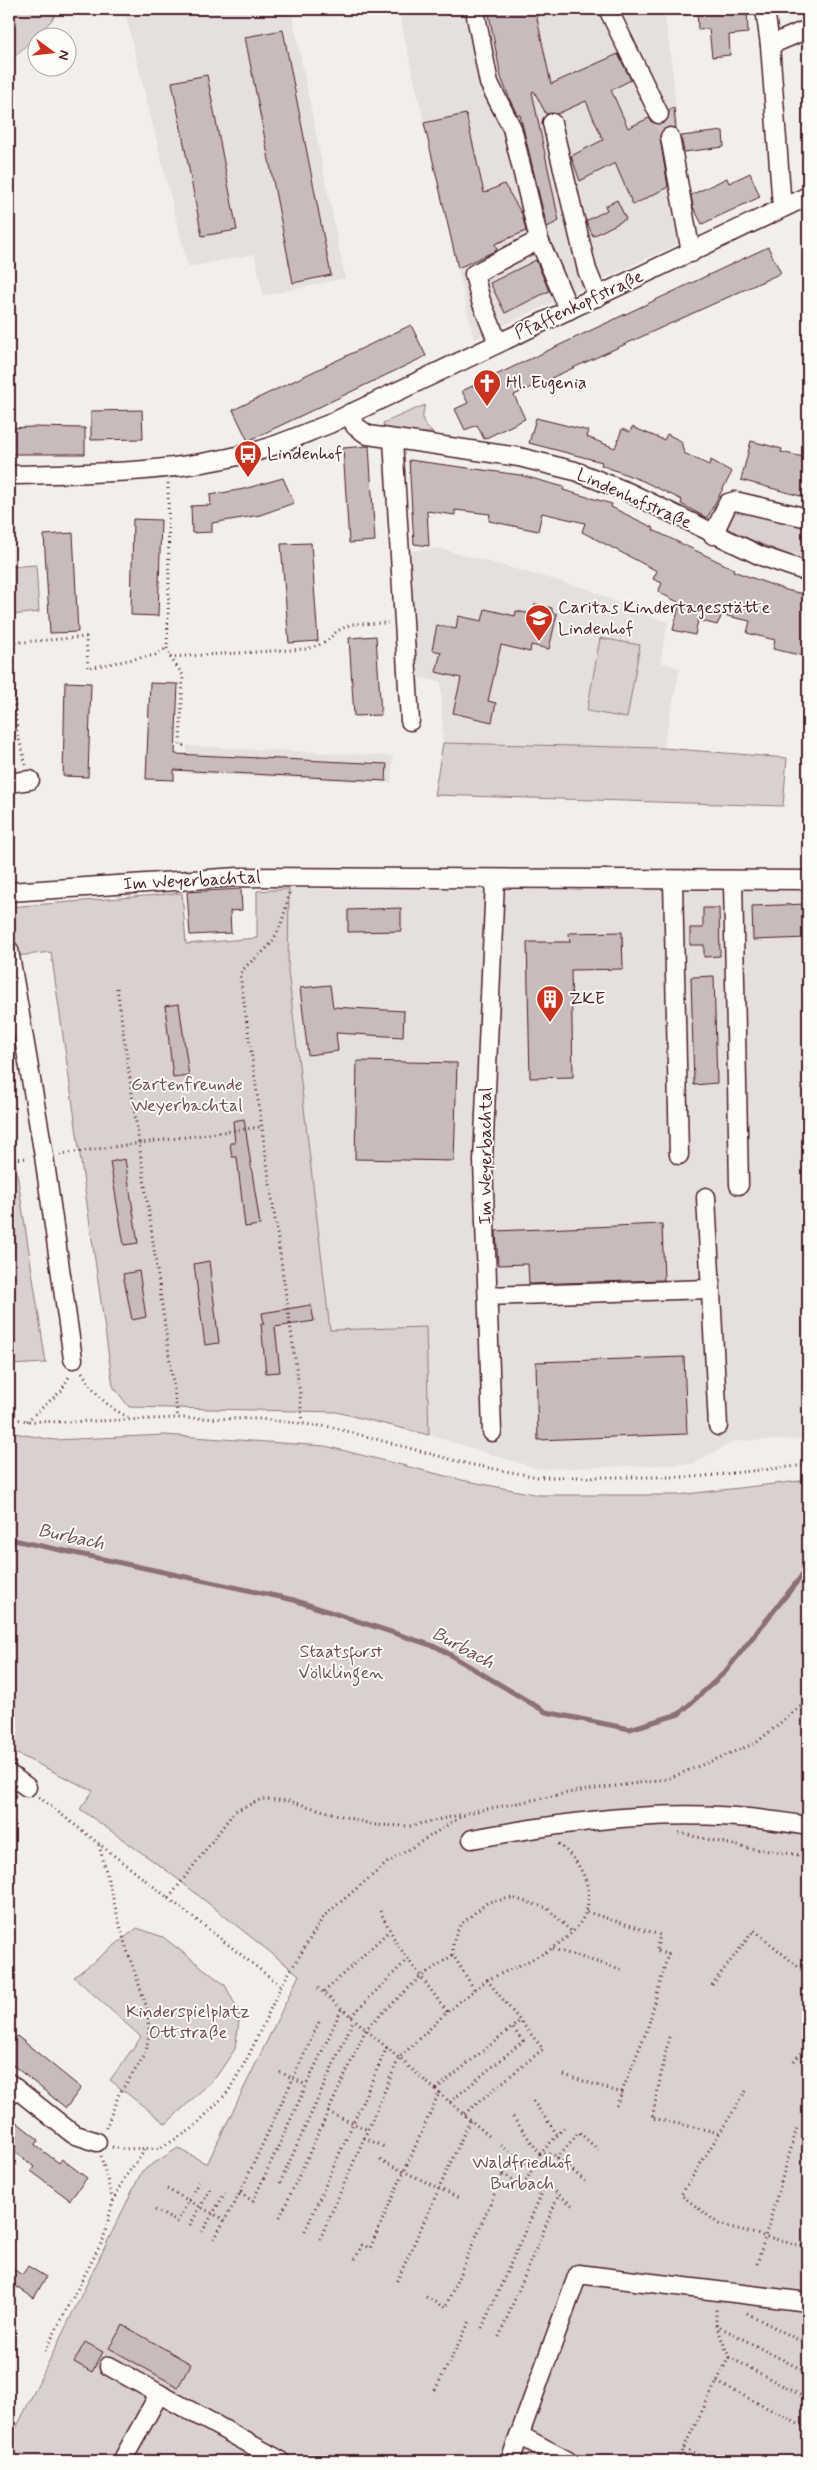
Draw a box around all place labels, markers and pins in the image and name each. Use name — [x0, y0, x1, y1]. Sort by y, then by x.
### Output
church icon: Hl. Eugenia — [472, 368, 502, 407]
place label: Hl. Eugenia — [506, 371, 587, 395]
bus stop icon: Lindenhof — [233, 439, 263, 478]
place label: Lindenhof — [267, 442, 343, 466]
place label: Caritas Kindertagesstätte Lindenhof — [558, 596, 770, 641]
school or university icon: Caritas Kindertagesstätte Lindenhof — [524, 603, 554, 642]
building icon: ZKE — [535, 984, 565, 1023]
place label: ZKE — [569, 987, 605, 1011]

